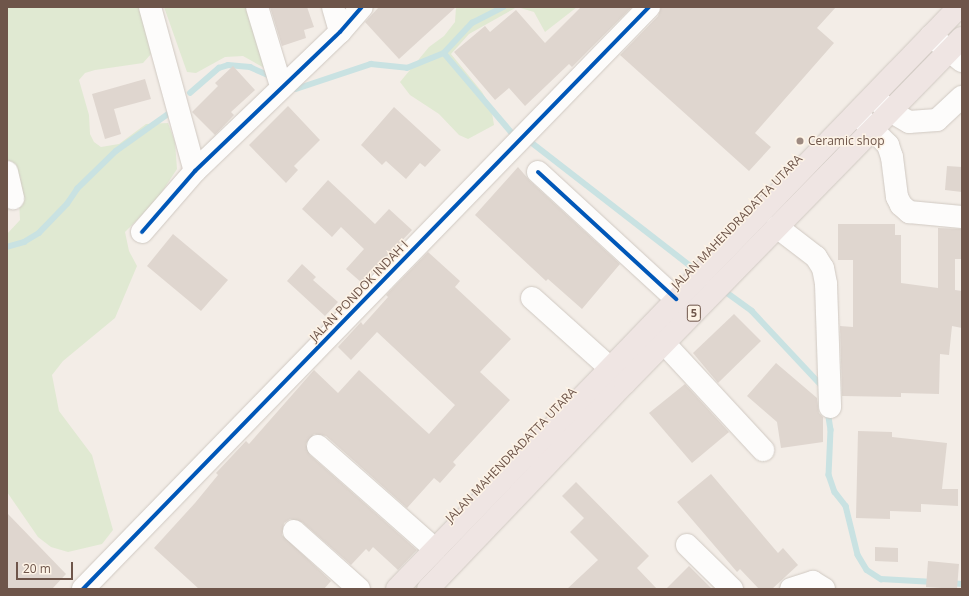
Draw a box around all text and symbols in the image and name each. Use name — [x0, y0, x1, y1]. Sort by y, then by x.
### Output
place label: Ceramic shop — [808, 134, 885, 148]
marker: Ceramic shop — [795, 136, 805, 146]
street label: JALAN MAHENDRADATTA UTARA — [669, 152, 805, 292]
street label: JALAN PONDOK INDAH I — [307, 237, 411, 345]
road number: 5 — [686, 304, 702, 322]
street label: JALAN MAHENDRADATTA UTARA — [443, 385, 579, 525]
scale bar — [18, 554, 75, 580]
text: 20 m — [23, 560, 51, 577]

